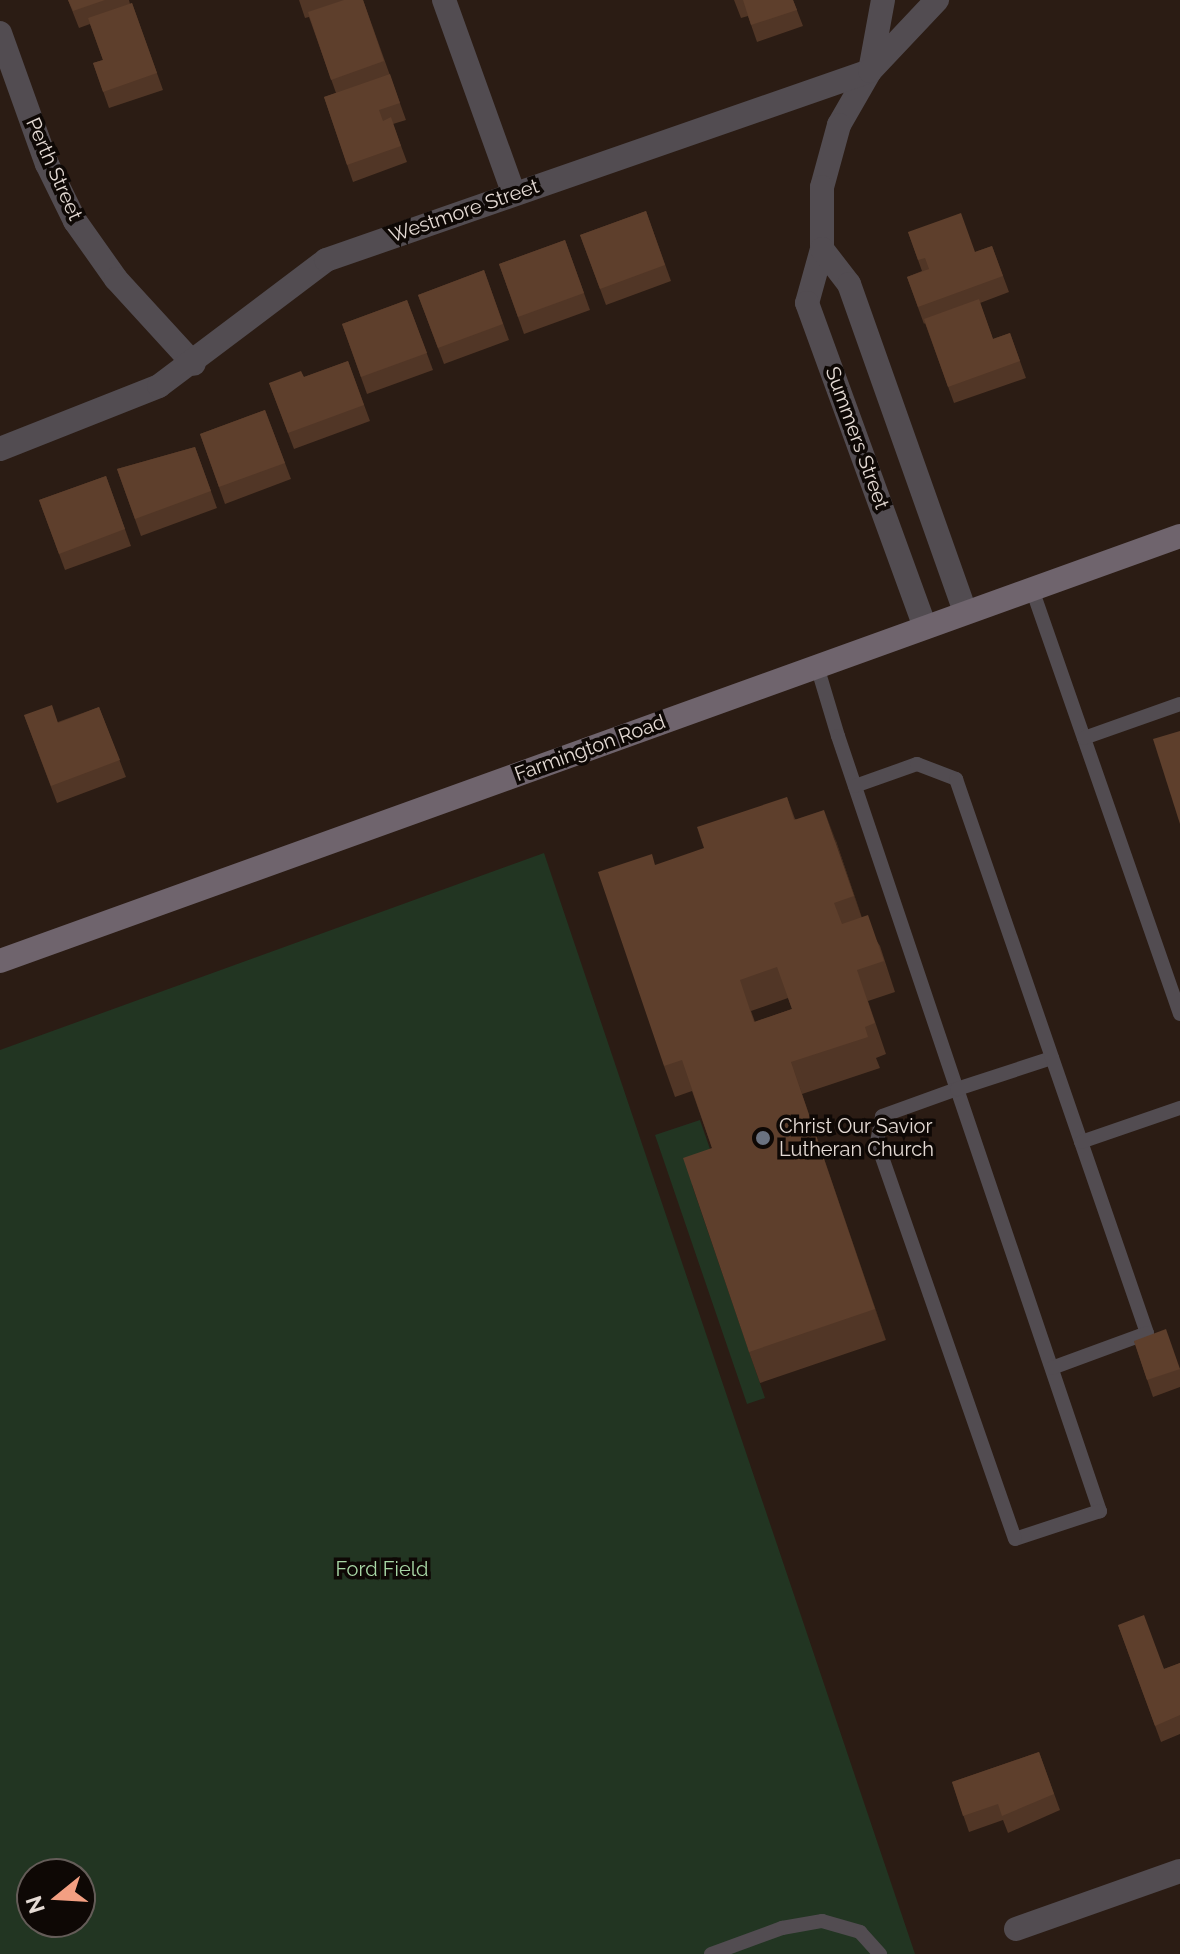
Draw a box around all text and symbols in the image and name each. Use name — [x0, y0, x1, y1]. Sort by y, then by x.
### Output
street label: Perth Street — [21, 114, 87, 224]
street label: Westmore Street — [386, 174, 542, 248]
street label: Summers Street — [820, 364, 894, 512]
street label: Farmington Road — [512, 710, 668, 786]
place label: Christ Our Savior Lutheran Church — [779, 1114, 934, 1161]
marker: Christ Our Savior Lutheran Church — [754, 1129, 772, 1147]
park label: Ford Field — [335, 1557, 429, 1581]
north arrow — [16, 1858, 96, 1938]
text: N — [20, 1893, 50, 1917]

